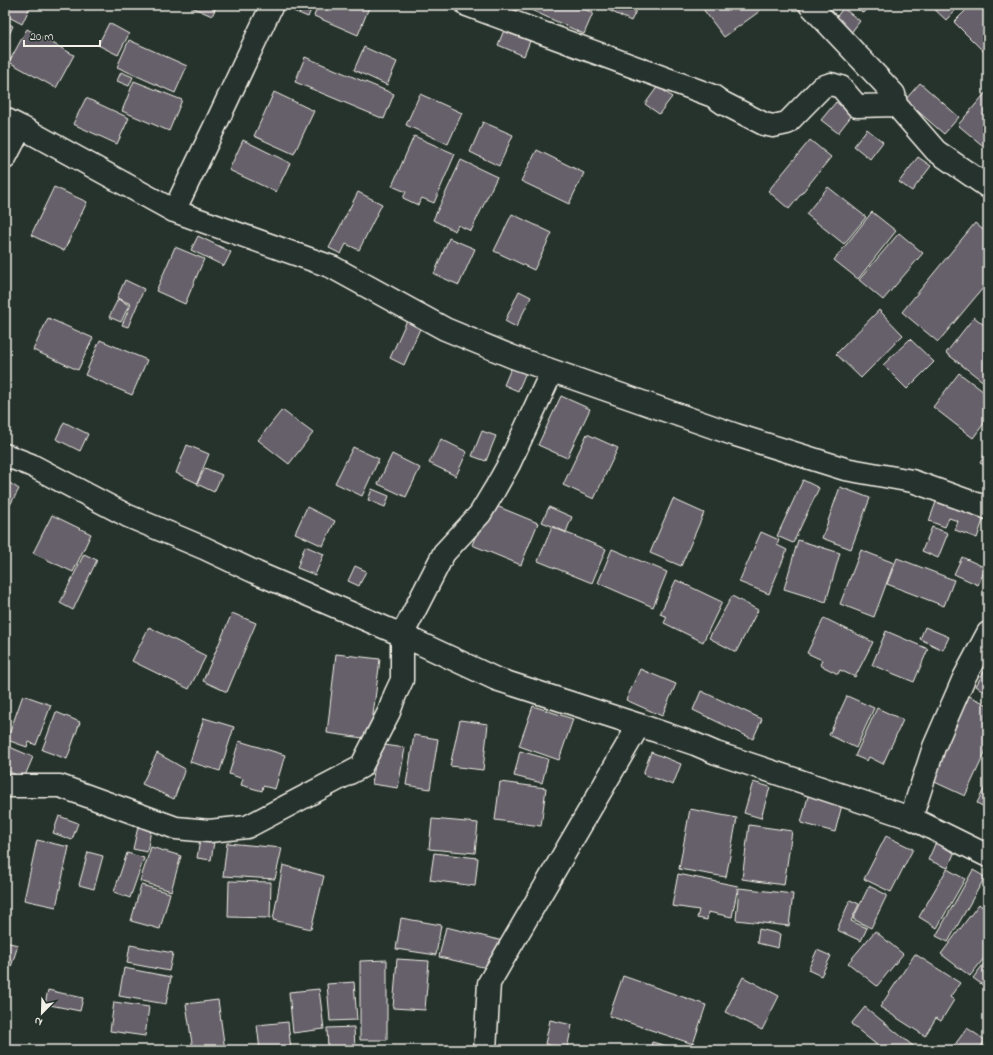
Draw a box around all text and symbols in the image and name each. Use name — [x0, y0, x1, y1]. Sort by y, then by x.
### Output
scale bar — [24, 22, 100, 48]
text: 20 m — [30, 28, 53, 46]
north arrow — [22, 993, 62, 1033]
text: N — [32, 1012, 45, 1030]

